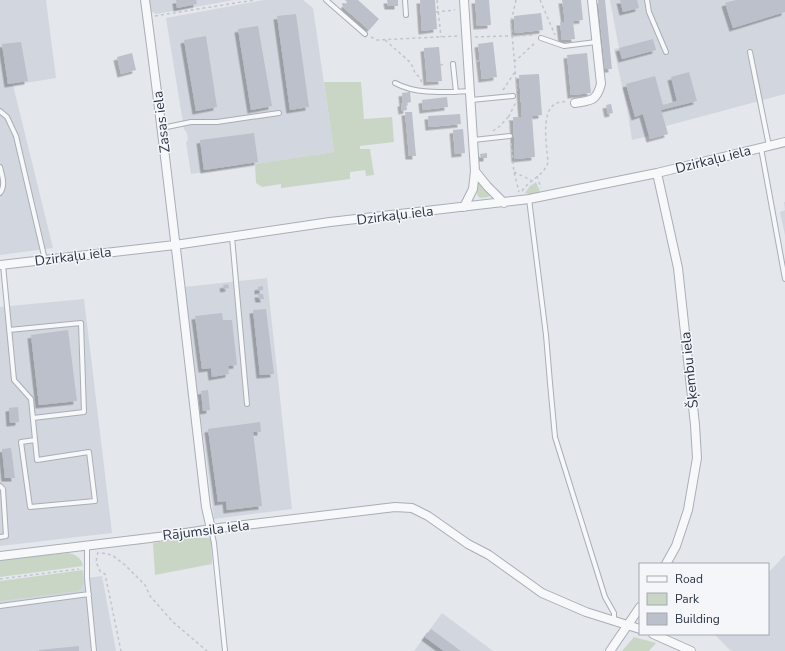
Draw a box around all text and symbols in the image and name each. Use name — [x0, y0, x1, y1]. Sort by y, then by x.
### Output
street label: Zasas iela — [148, 90, 175, 154]
street label: Dzirkaļu iela — [673, 141, 753, 178]
street label: Dzirkaļu iela — [356, 201, 435, 230]
street label: Dzirkaļu iela — [34, 242, 113, 271]
street label: Šķembu iela — [676, 331, 703, 409]
street label: Rājumsila iela — [162, 516, 251, 545]
legend — [639, 563, 769, 635]
text: Road — [675, 571, 703, 587]
text: Park — [675, 591, 700, 607]
text: Building — [675, 611, 720, 627]

